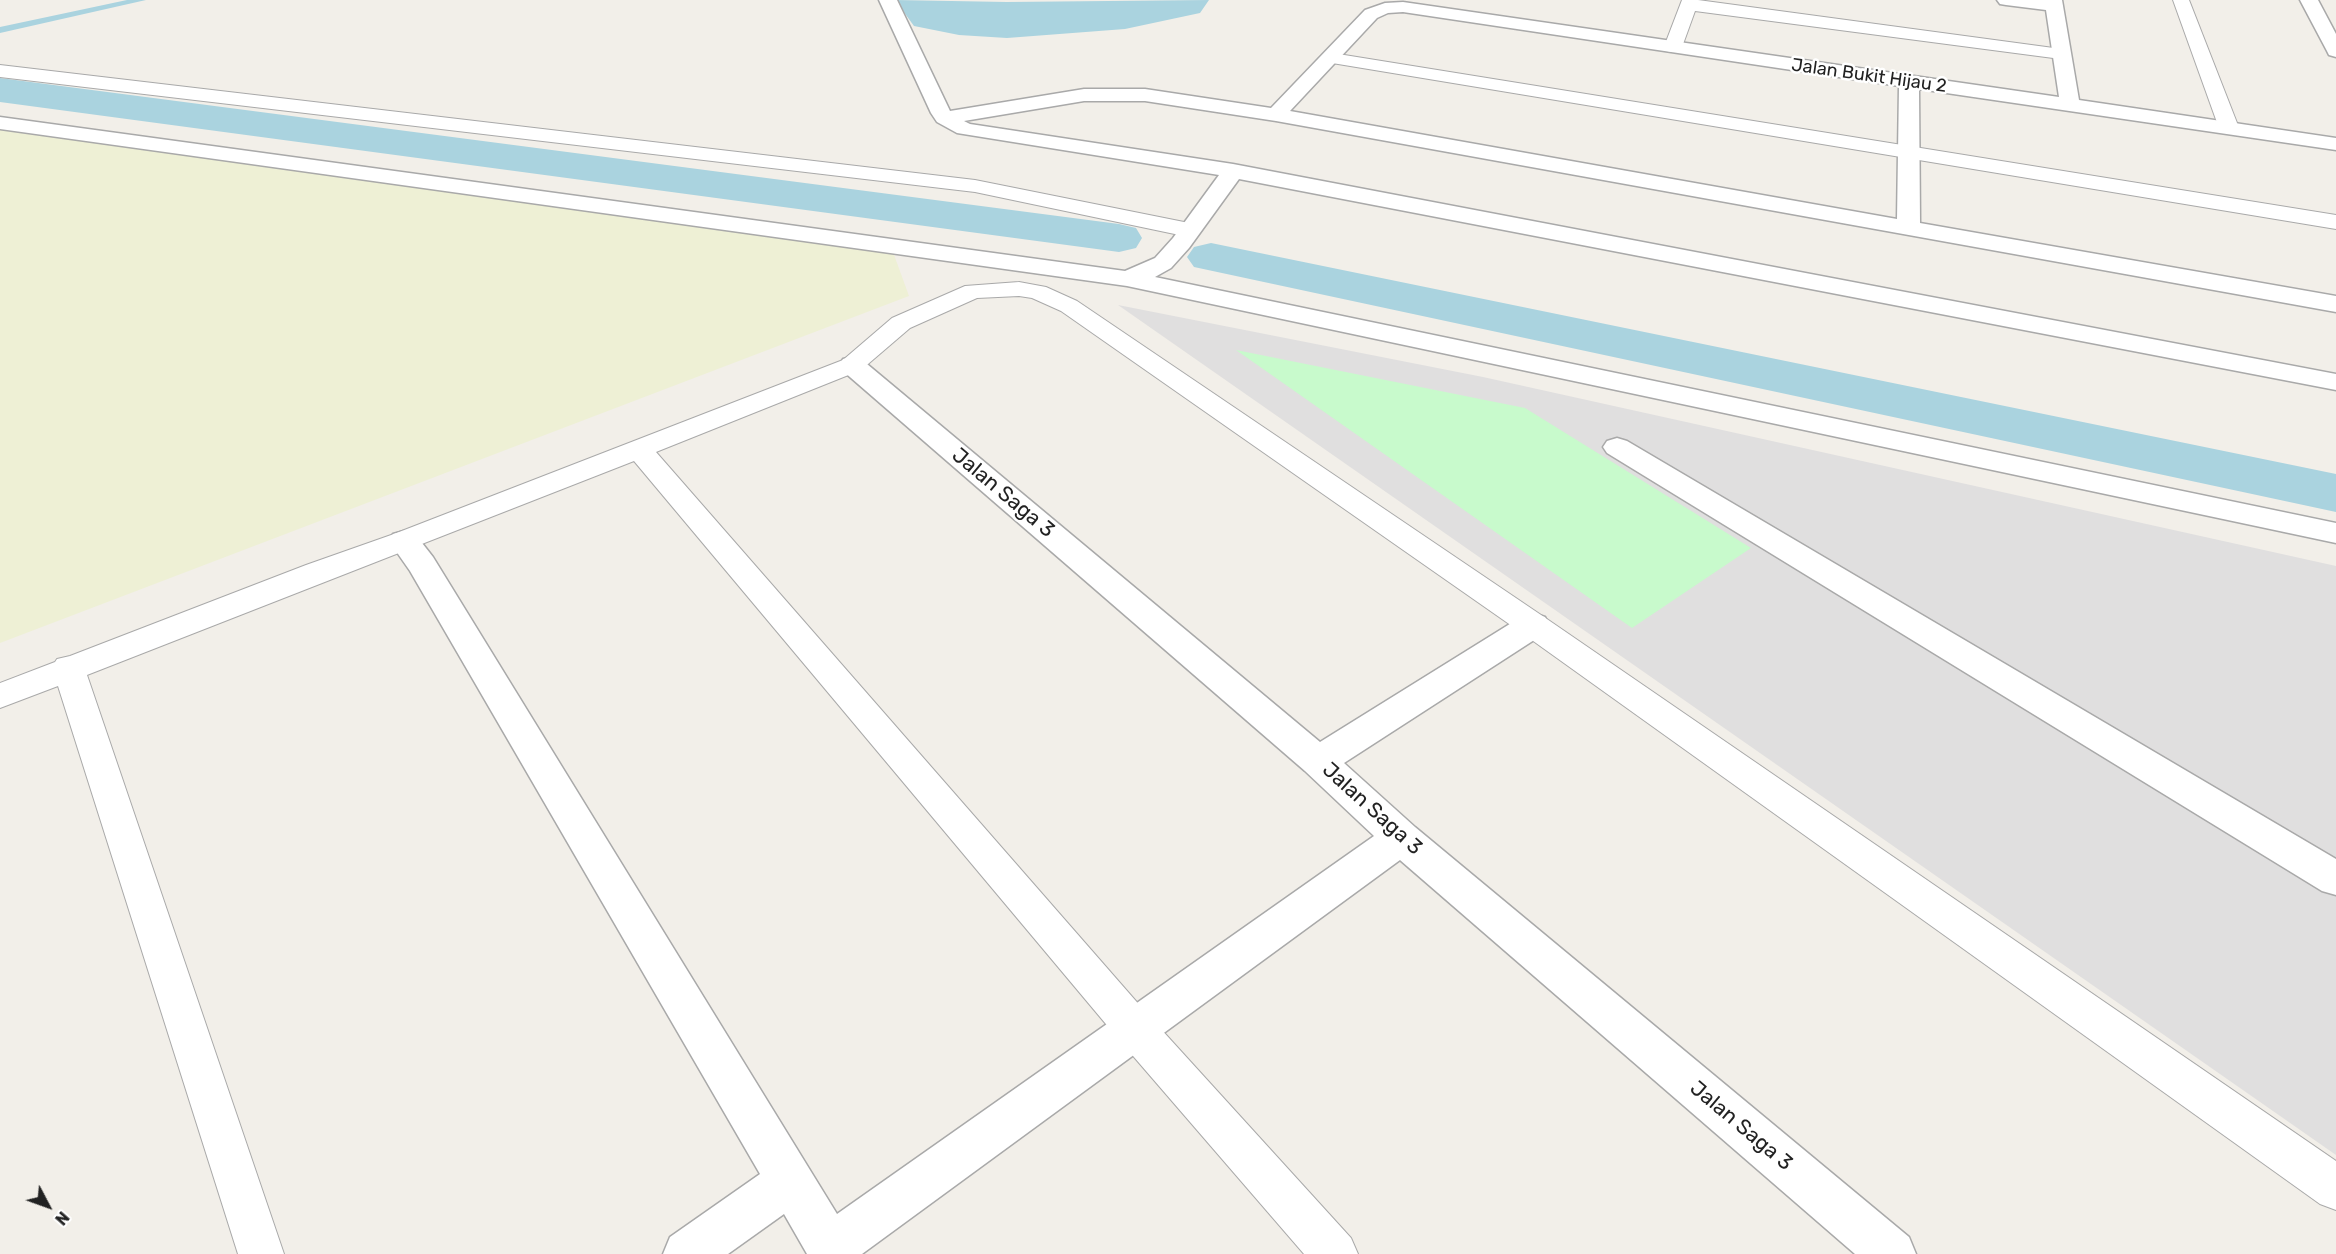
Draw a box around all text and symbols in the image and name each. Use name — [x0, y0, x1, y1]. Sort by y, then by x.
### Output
street label: Jalan Bukit Hijau 2 — [1790, 54, 1948, 98]
street label: Jalan Saga 3 — [947, 443, 1059, 543]
street label: Jalan Saga 3 — [1317, 758, 1427, 860]
street label: Jalan Saga 3 — [1685, 1076, 1797, 1176]
north arrow — [18, 1176, 78, 1236]
text: N — [51, 1208, 73, 1229]

